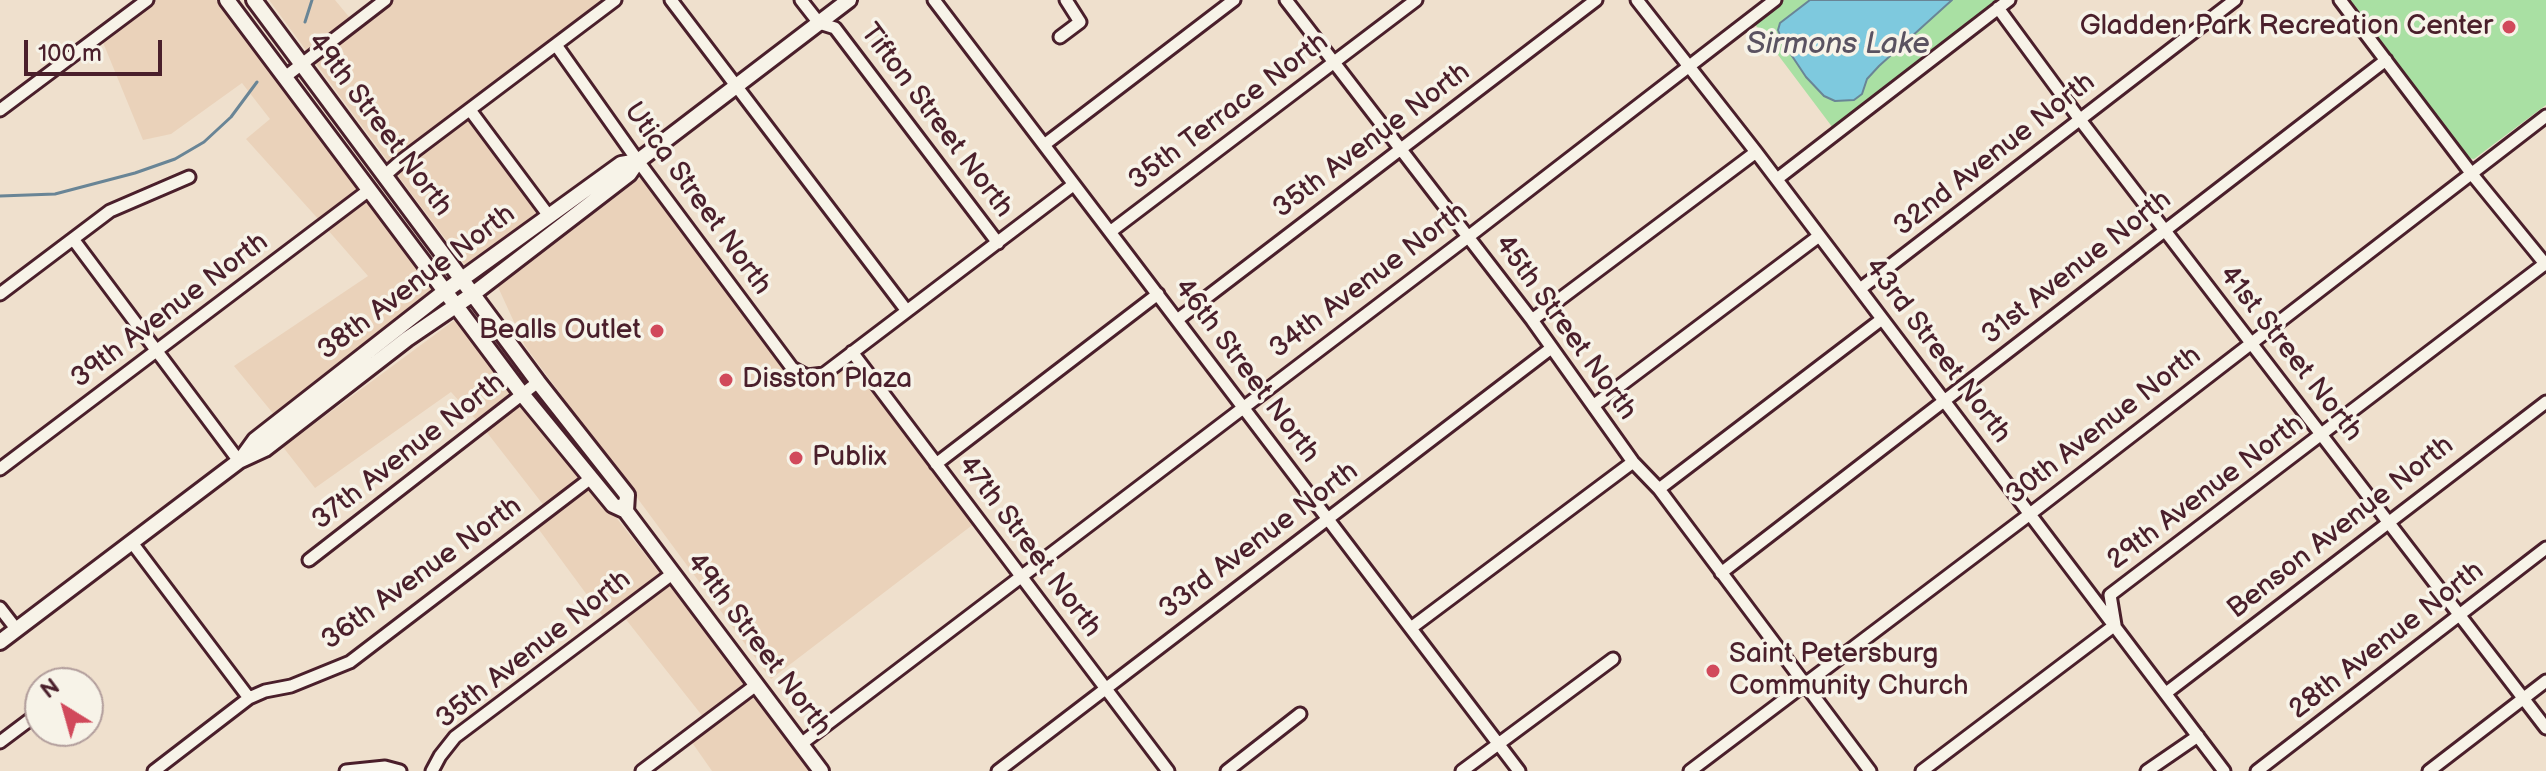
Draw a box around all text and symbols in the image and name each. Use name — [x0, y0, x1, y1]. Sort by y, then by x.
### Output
place label: Gladden Park Recreation Center — [2080, 10, 2493, 44]
street label: Tifton Street North — [852, 18, 1020, 224]
marker: Gladden Park Recreation Center — [2500, 18, 2518, 36]
scale bar — [28, 24, 166, 74]
street label: 35th Terrace North — [1122, 26, 1336, 198]
street label: 49th Street North — [299, 27, 459, 223]
water label: Sirmons Lake — [1746, 27, 1930, 63]
text: 100 m — [38, 39, 102, 68]
street label: 35th Avenue North — [1267, 56, 1477, 226]
street label: 32nd Avenue North — [1888, 66, 2102, 244]
street label: Utica Street North — [616, 96, 778, 302]
street label: 31st Avenue North — [1976, 184, 2178, 352]
street label: 34th Avenue North — [1263, 196, 1475, 366]
street label: 38th Avenue North — [312, 198, 522, 368]
street label: 39th Avenue North — [65, 226, 275, 396]
street label: 45th Street North — [1487, 229, 1643, 427]
street label: 43rd Street North — [1856, 252, 2018, 450]
street label: 41st Street North — [2211, 259, 2369, 449]
street label: 46th Street North — [1166, 272, 1326, 470]
place label: Bealls Outlet — [479, 314, 641, 348]
marker: Bealls Outlet — [648, 322, 666, 340]
street label: 30th Avenue North — [2000, 339, 2208, 513]
place label: Disston Plaza — [742, 363, 912, 397]
street label: 37th Avenue North — [306, 366, 512, 538]
marker: Disston Plaza — [717, 371, 735, 389]
street label: 29th Avenue North — [2101, 408, 2311, 578]
street label: Benson Avenue North — [2221, 429, 2461, 627]
place label: Publix — [812, 441, 887, 475]
marker: Publix — [787, 449, 805, 467]
street label: 47th Street North — [950, 450, 1108, 644]
street label: 33rd Avenue North — [1153, 455, 1365, 627]
street label: 36th Avenue North — [315, 490, 529, 658]
street label: 49th Street North — [678, 547, 838, 743]
street label: 28th Avenue North — [2283, 555, 2491, 727]
street label: 35th Avenue North — [430, 564, 638, 736]
place label: Saint Petersburg Community Church — [1729, 638, 1969, 704]
marker: Saint Petersburg Community Church — [1704, 662, 1722, 680]
north arrow — [24, 667, 104, 747]
text: N — [36, 673, 65, 705]

